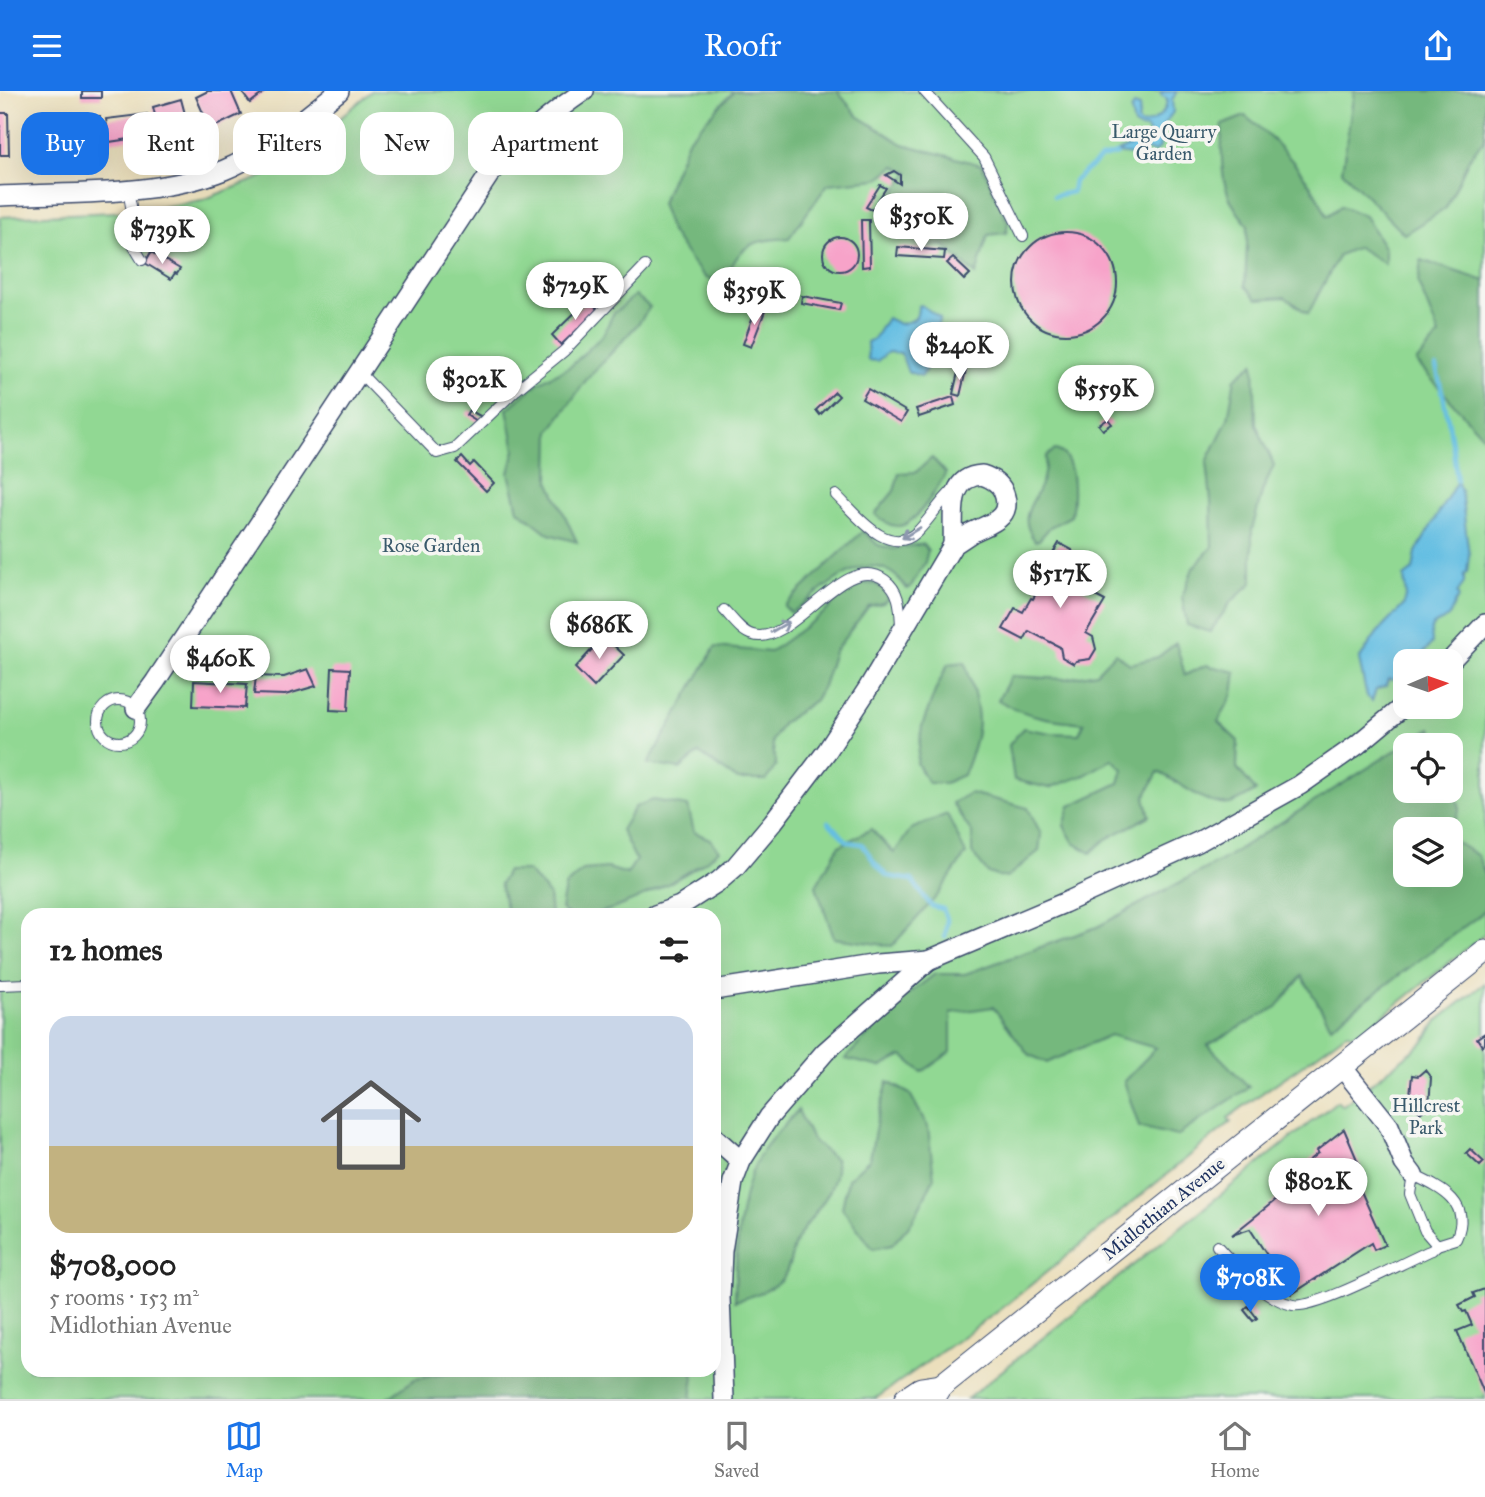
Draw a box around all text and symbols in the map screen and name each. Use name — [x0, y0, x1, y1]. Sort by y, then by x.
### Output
text: Roofr — [704, 26, 781, 65]
icon: menu — [28, 27, 66, 65]
icon: share — [1419, 27, 1457, 65]
chip: Buy — [21, 112, 109, 175]
chip: Rent — [123, 112, 219, 175]
chip: Filters — [233, 112, 346, 175]
chip: New — [360, 112, 454, 175]
chip: Apartment — [468, 112, 623, 175]
park label: Large Quarry Garden — [1112, 120, 1217, 165]
pin: $350K — [872, 193, 970, 253]
text: $350K — [889, 202, 953, 230]
pin: $739K — [113, 207, 211, 266]
text: $739K — [130, 215, 194, 243]
pin: $729K — [526, 263, 624, 322]
pin: $359K — [705, 267, 803, 327]
text: $729K — [542, 271, 608, 299]
text: $359K — [723, 276, 785, 304]
pin: $240K — [910, 323, 1008, 382]
text: $240K — [925, 331, 993, 359]
pin: $302K — [425, 357, 523, 416]
text: $302K — [442, 365, 506, 393]
pin: $559K — [1057, 365, 1155, 425]
text: $559K — [1074, 374, 1138, 402]
one-way arrow — [902, 526, 922, 540]
park label: Rose Garden — [382, 534, 480, 557]
pin: $517K — [1011, 551, 1109, 610]
text: $517K — [1029, 559, 1091, 587]
pin: $686K — [550, 601, 648, 661]
text: $686K — [566, 610, 632, 638]
one-way arrow — [770, 620, 790, 634]
pin: $460K — [171, 635, 269, 695]
text: $460K — [186, 644, 254, 672]
north arrow — [1393, 649, 1463, 719]
map controls — [1393, 649, 1463, 887]
button: locate — [1393, 733, 1463, 803]
button: layers — [1393, 817, 1463, 887]
icon: filters — [655, 931, 693, 969]
text: 12 homes — [49, 932, 162, 968]
icon: home — [308, 1062, 434, 1188]
park label: Hillcrest Park — [1392, 1094, 1461, 1139]
street label: Midlothian Avenue — [1097, 1152, 1229, 1265]
pin: $802K — [1269, 1159, 1367, 1218]
text: $802K — [1284, 1167, 1352, 1195]
text: $708,000 — [49, 1247, 177, 1283]
pin: $708K — [1201, 1255, 1299, 1314]
text: $708K — [1216, 1263, 1284, 1291]
text: 5 rooms · 153 m² — [49, 1283, 199, 1311]
text: Midlothian Avenue — [49, 1311, 232, 1339]
tab: Map — [225, 1417, 263, 1482]
tab: Saved — [714, 1417, 759, 1482]
tab: Home — [1210, 1417, 1260, 1482]

